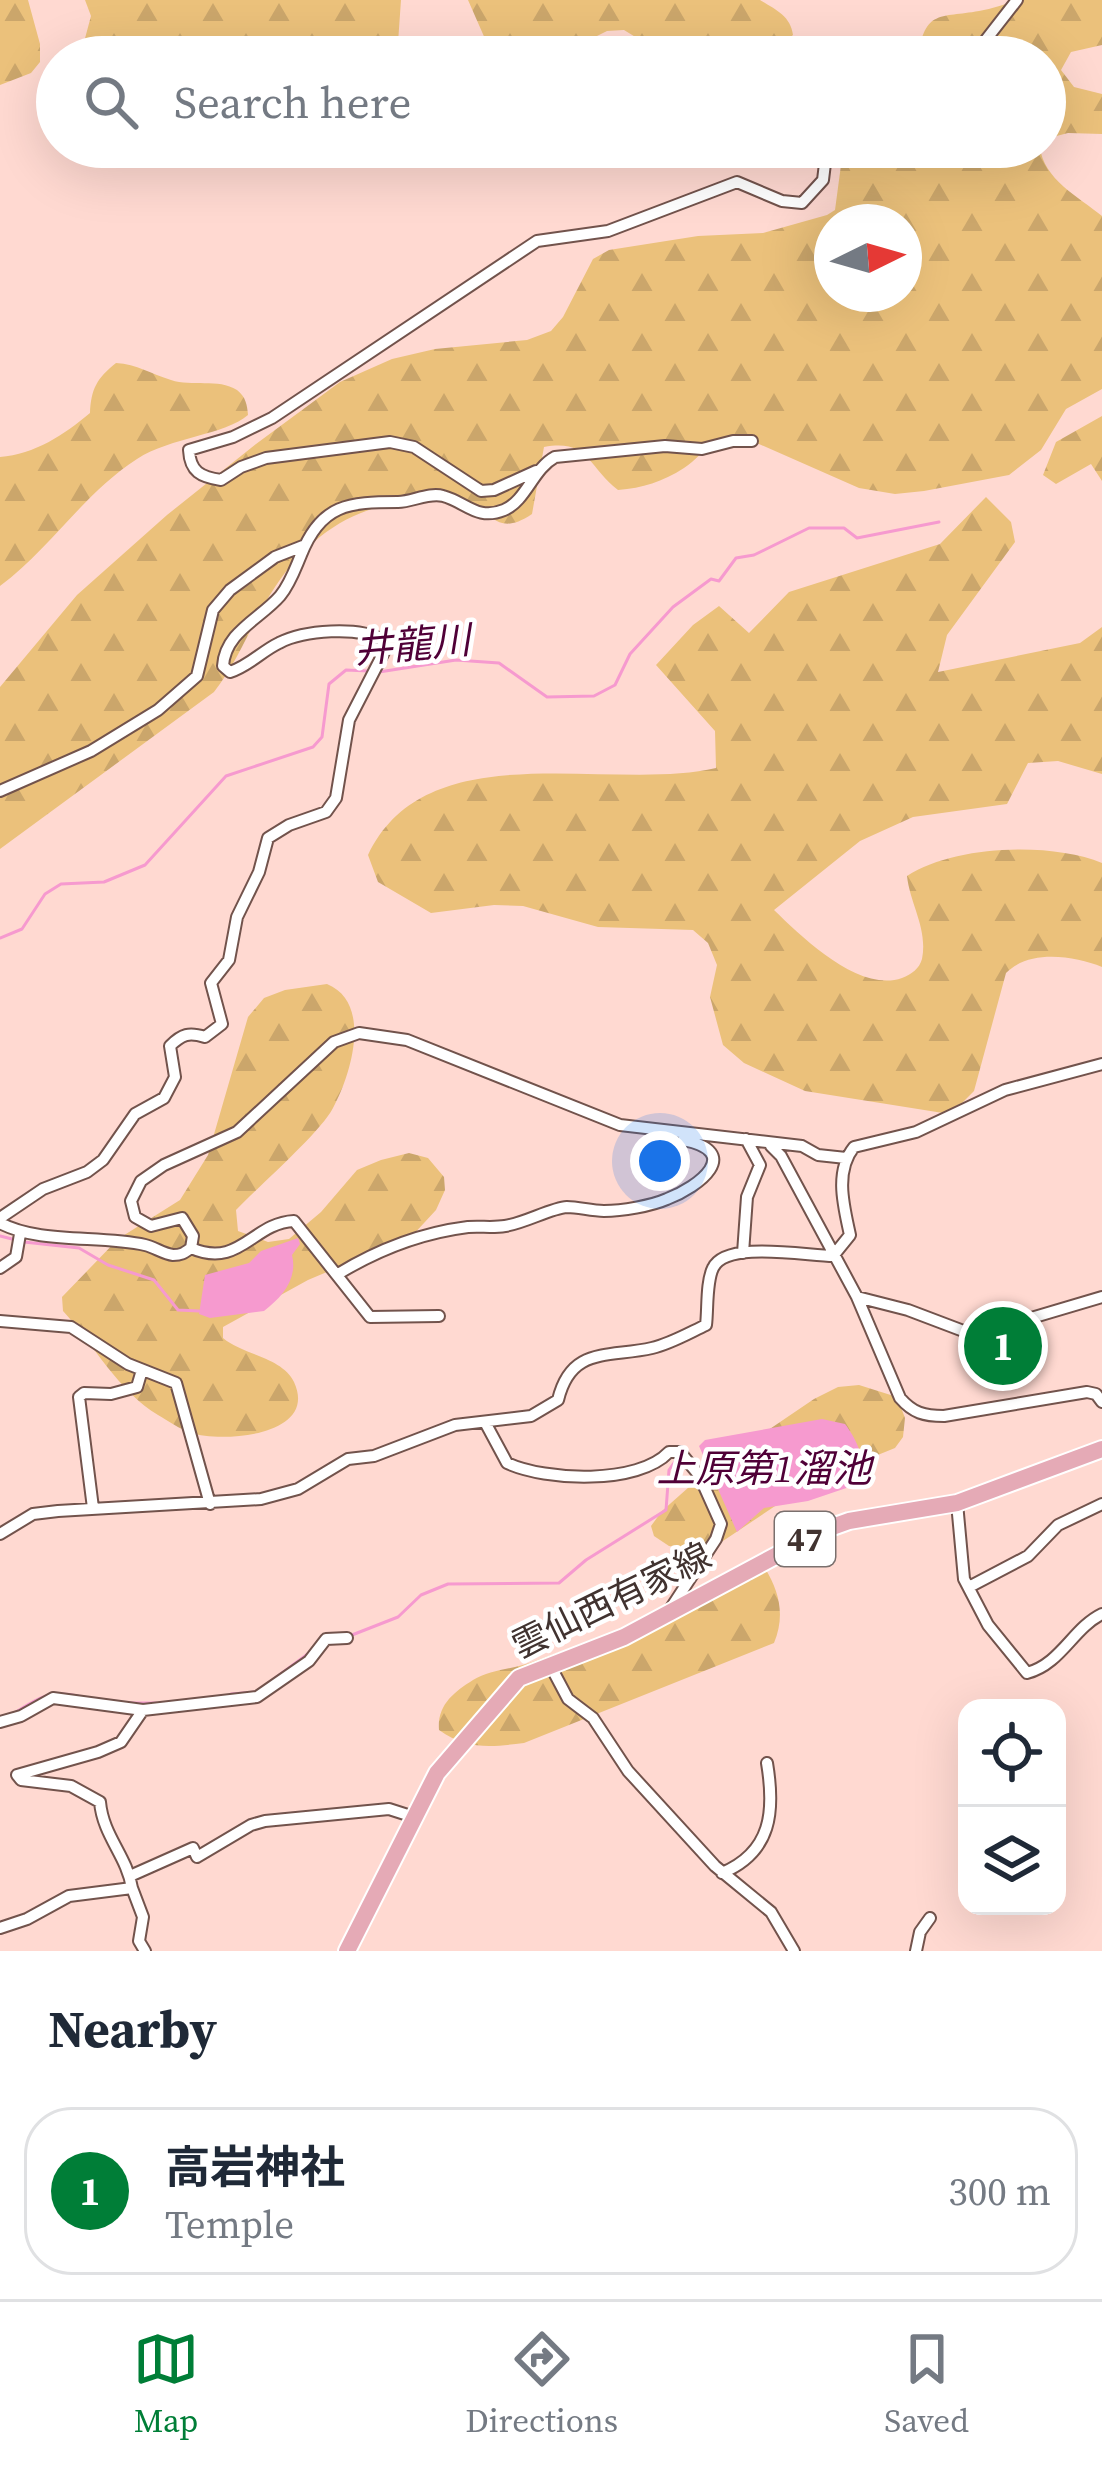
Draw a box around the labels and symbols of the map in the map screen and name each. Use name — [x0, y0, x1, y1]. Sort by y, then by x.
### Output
north arrow — [814, 204, 922, 312]
water label: 井龍川 — [351, 613, 477, 676]
your location — [630, 1131, 690, 1191]
pin: 1 — [964, 1301, 1042, 1391]
water label: 上原第1溜池 — [657, 1442, 875, 1495]
road number: 47 — [775, 1512, 835, 1566]
street label: 雲仙西有家線 — [503, 1531, 719, 1670]

